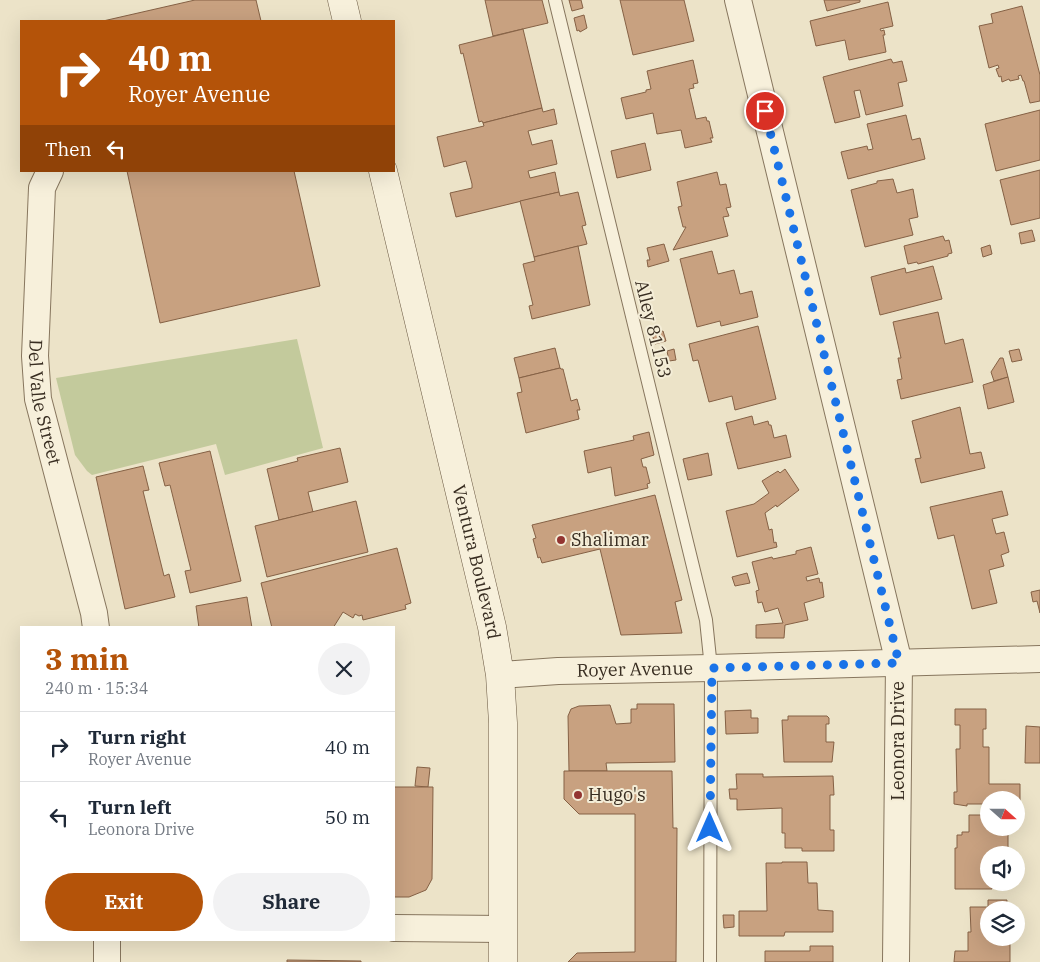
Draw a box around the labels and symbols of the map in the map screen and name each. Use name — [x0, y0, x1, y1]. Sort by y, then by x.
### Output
pin — [744, 90, 786, 132]
street label: Alley 81153 — [630, 277, 677, 380]
street label: Del Valle Street — [24, 339, 67, 467]
street label: Ventura Boulevard — [447, 482, 506, 641]
place label: Shalimar — [571, 528, 649, 551]
marker: Shalimar — [555, 534, 567, 546]
street label: Royer Avenue — [576, 656, 693, 682]
street label: Leonora Drive — [886, 681, 909, 801]
place label: Hugo's — [588, 783, 646, 806]
marker: Hugo's — [572, 789, 584, 801]
north arrow — [980, 791, 1025, 836]
position arrow — [683, 801, 735, 853]

